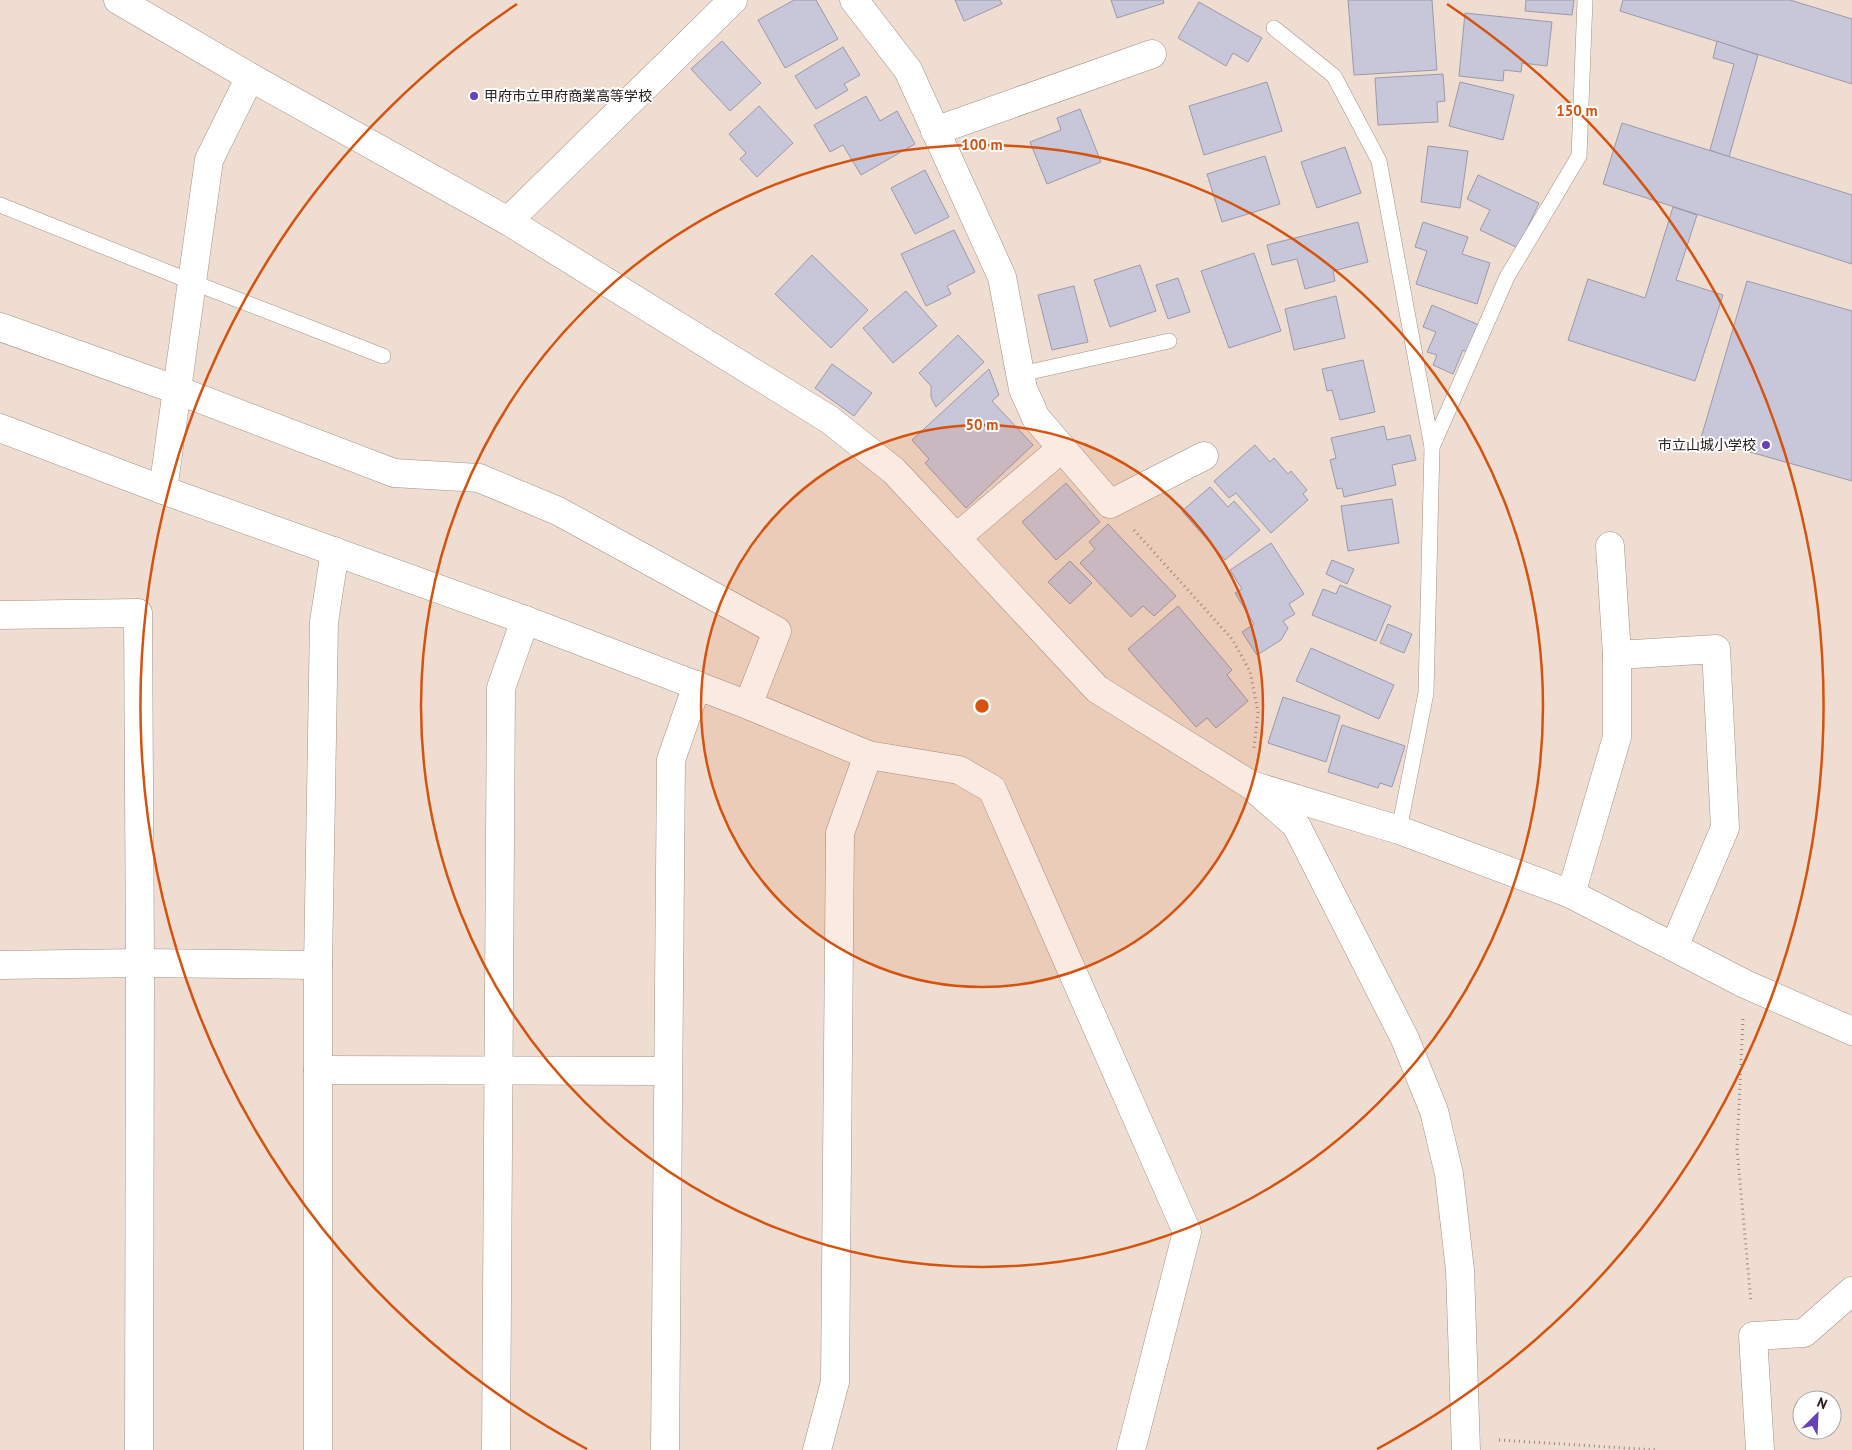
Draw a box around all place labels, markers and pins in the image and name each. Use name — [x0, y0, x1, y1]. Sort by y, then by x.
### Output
place label: 甲府市立甲府商業高等学校 — [484, 87, 652, 105]
marker: 甲府市立甲府商業高等学校 — [468, 90, 480, 102]
place label: 市立山城小学校 — [1658, 436, 1756, 454]
marker: 市立山城小学校 — [1760, 439, 1772, 451]
centre of rings — [973, 697, 991, 715]

